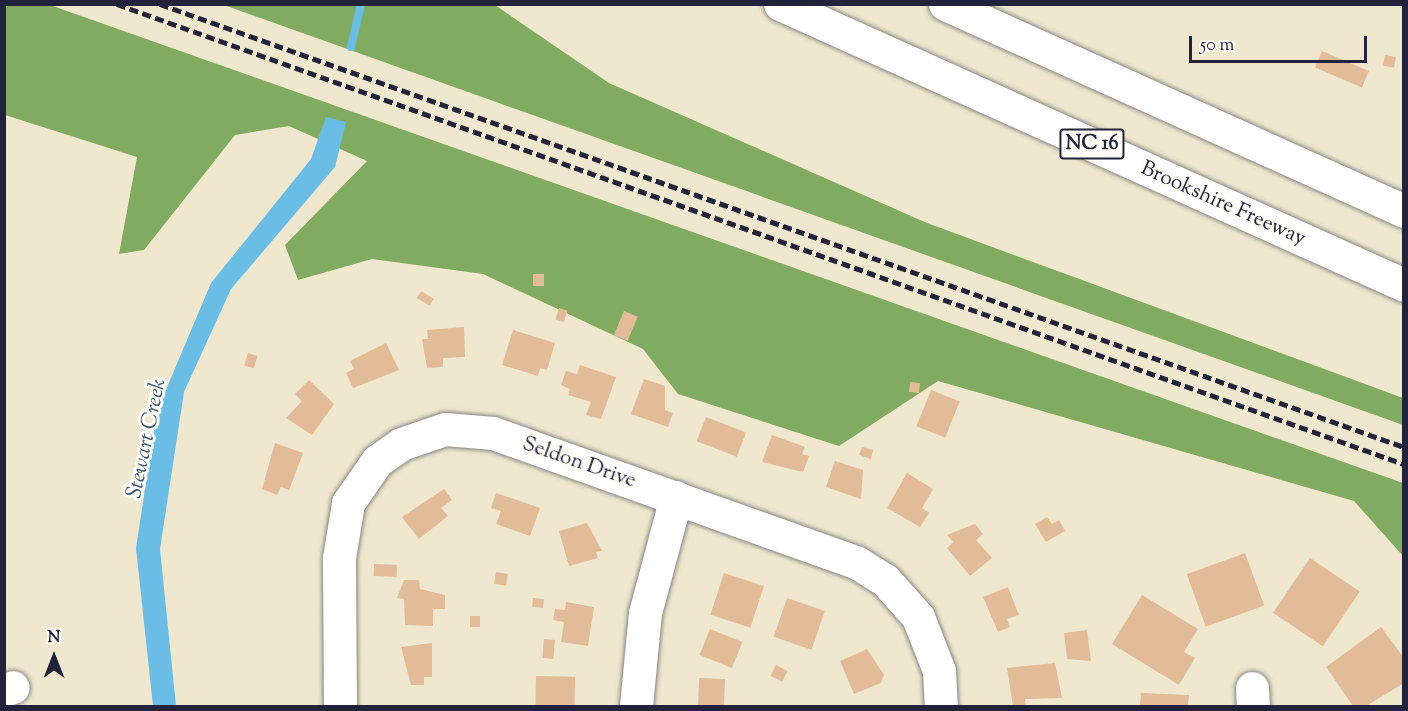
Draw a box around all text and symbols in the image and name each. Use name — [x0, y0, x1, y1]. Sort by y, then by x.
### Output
scale bar — [1192, 24, 1370, 62]
text: 50 m — [1200, 33, 1234, 59]
road number: NC 16 — [1059, 127, 1125, 161]
street label: Brookshire Freeway — [1137, 156, 1309, 252]
water label: Stewart Creek — [122, 377, 174, 501]
street label: Seldon Drive — [519, 432, 639, 494]
north arrow — [24, 627, 84, 687]
text: N — [48, 627, 60, 650]

